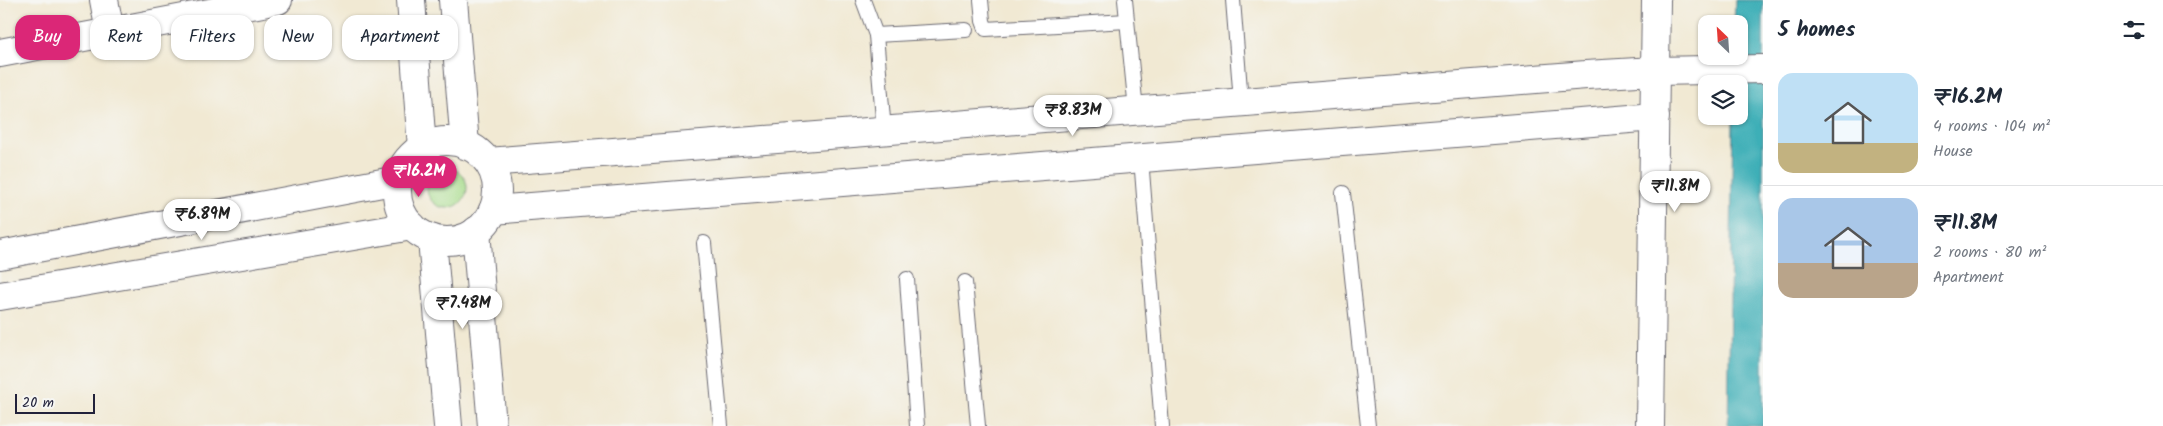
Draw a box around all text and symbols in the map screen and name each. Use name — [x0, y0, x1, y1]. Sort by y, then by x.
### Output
text: 5 homes — [1778, 14, 1855, 47]
chip: Buy — [15, 15, 80, 60]
chip: Rent — [90, 15, 161, 60]
chip: Filters — [171, 15, 254, 60]
chip: New — [264, 15, 332, 60]
chip: Apartment — [342, 15, 458, 60]
north arrow — [1698, 15, 1748, 65]
map controls — [1698, 15, 1748, 125]
icon: filters — [2120, 16, 2148, 44]
button: layers — [1698, 75, 1748, 125]
text: ₹16.2M — [1933, 81, 2002, 114]
icon: home — [1818, 93, 1878, 153]
pin: ₹8.83M — [1032, 94, 1114, 137]
text: ₹8.83M — [1044, 98, 1102, 123]
text: 4 rooms · 104 m² — [1933, 114, 2050, 139]
text: House — [1933, 139, 1973, 164]
pin: ₹16.2M — [378, 156, 460, 198]
text: ₹16.2M — [393, 159, 445, 184]
pin: ₹11.8M — [1634, 170, 1716, 213]
text: ₹11.8M — [1651, 174, 1699, 199]
pin: ₹6.89M — [161, 198, 243, 241]
text: ₹6.89M — [174, 202, 230, 227]
text: ₹11.8M — [1933, 207, 1997, 240]
icon: home — [1818, 218, 1878, 278]
text: 2 rooms · 80 m² — [1933, 240, 2046, 265]
text: Apartment — [1933, 265, 2004, 290]
pin: ₹7.48M — [422, 288, 504, 330]
text: ₹7.48M — [435, 291, 491, 316]
scale bar — [15, 391, 95, 414]
text: 20 m — [22, 392, 54, 414]

